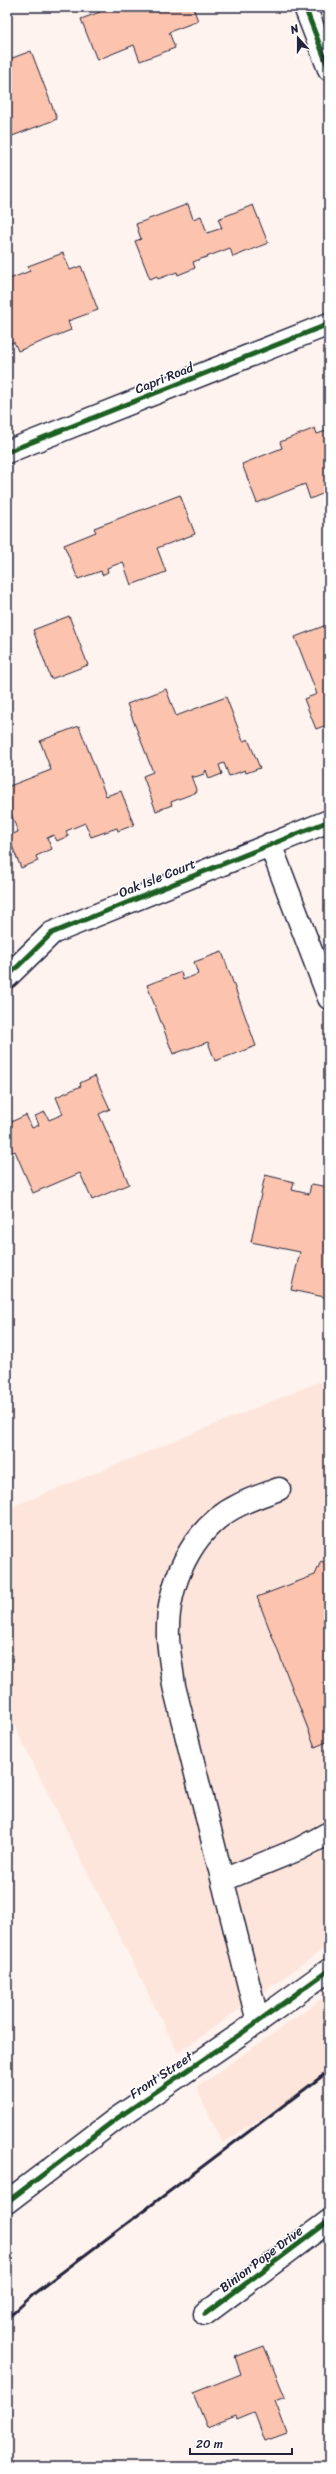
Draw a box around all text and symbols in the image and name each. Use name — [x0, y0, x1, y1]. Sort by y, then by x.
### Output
north arrow — [278, 18, 318, 58]
text: N — [287, 19, 302, 40]
street label: Capri Road — [131, 355, 198, 400]
street label: Oak Isle Court — [115, 852, 199, 904]
street label: Front Street — [125, 2045, 198, 2105]
street label: Binion Pope Drive — [214, 2220, 308, 2298]
scale bar — [190, 2430, 292, 2456]
text: 20 m — [196, 2433, 223, 2455]

